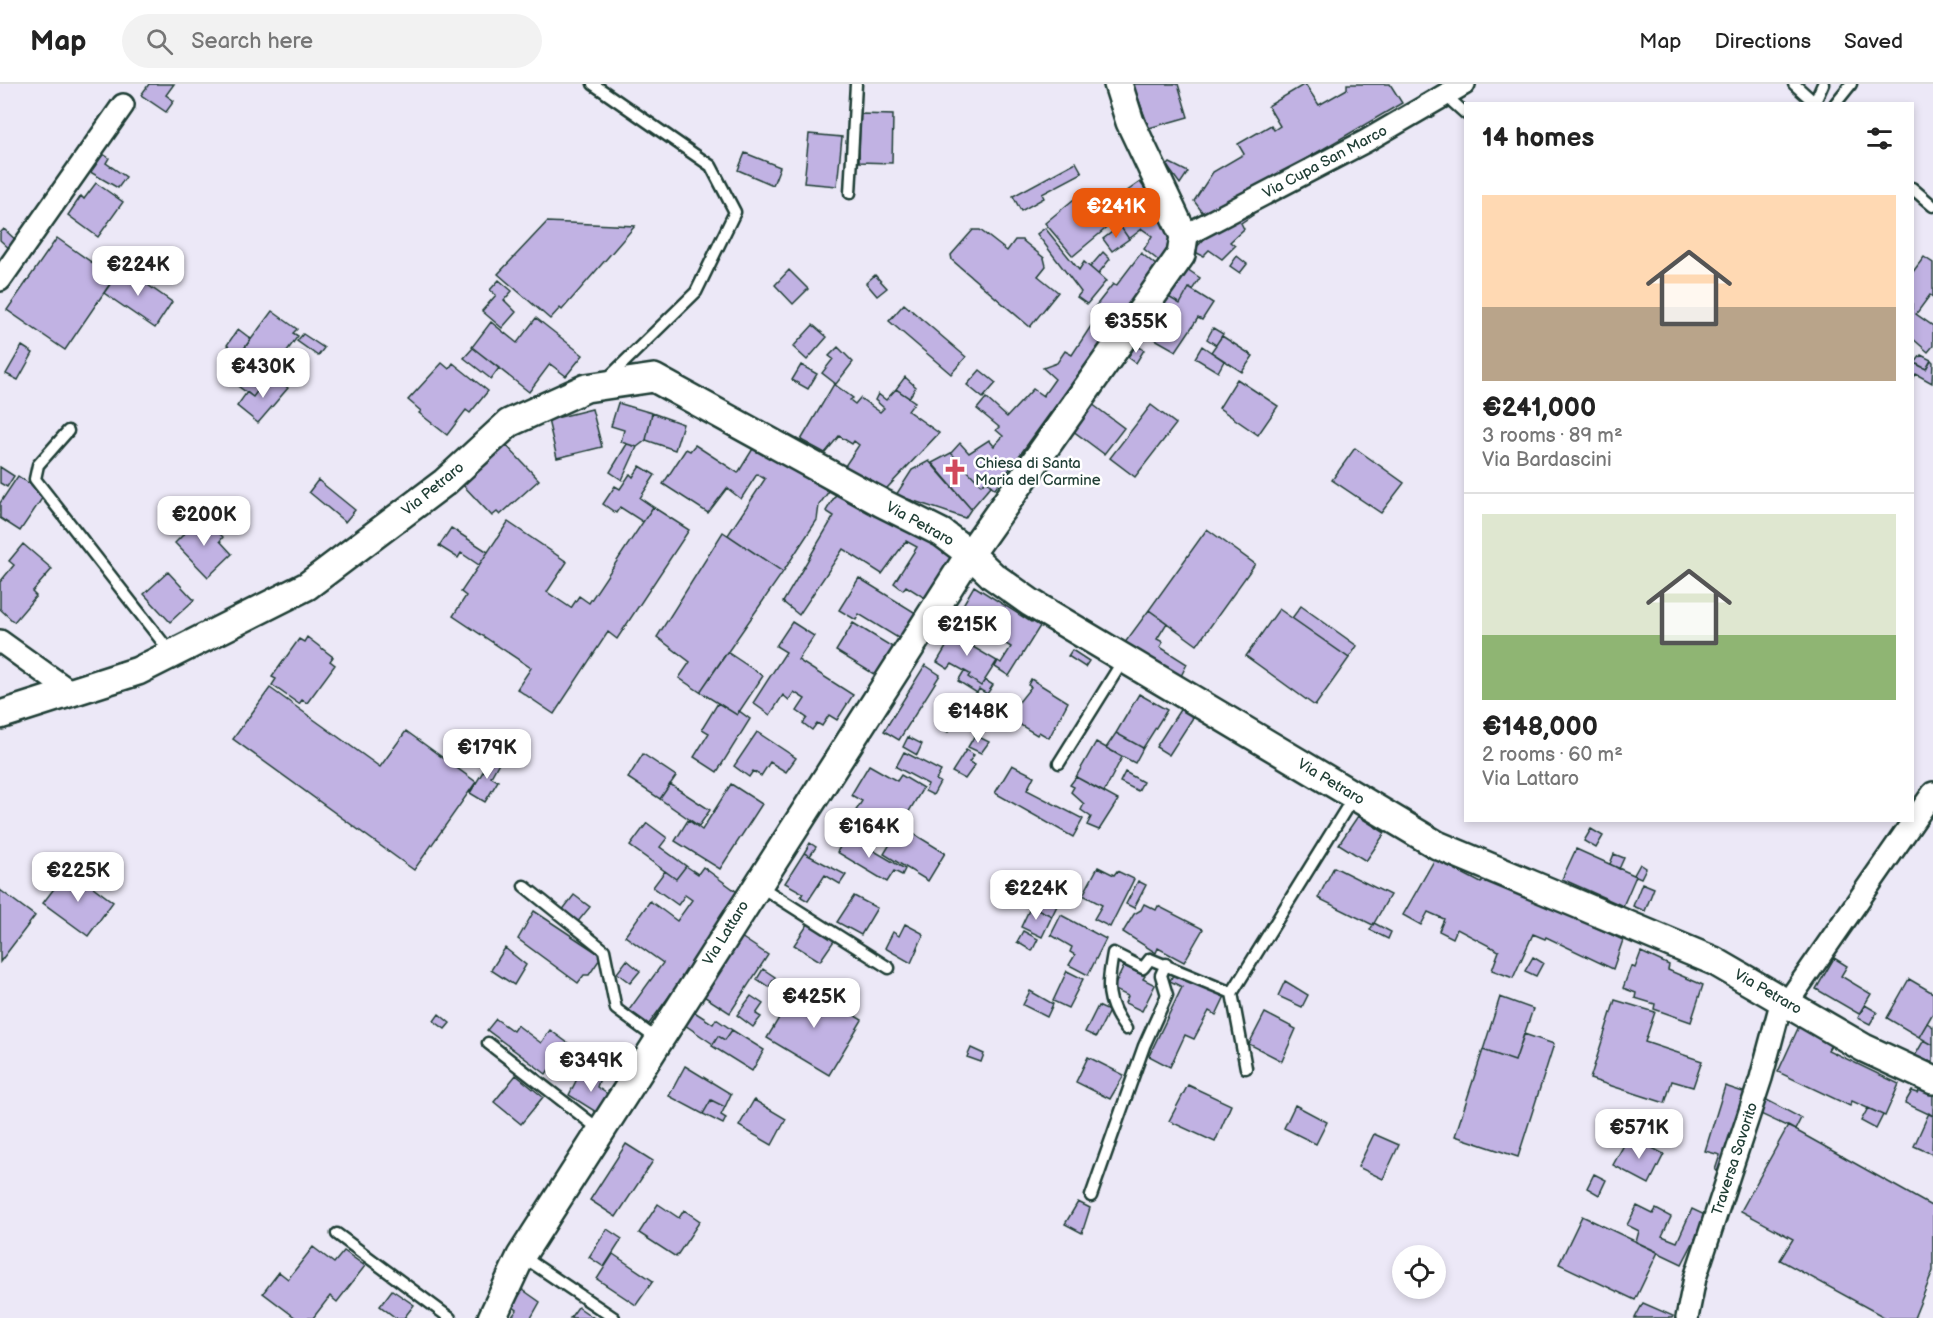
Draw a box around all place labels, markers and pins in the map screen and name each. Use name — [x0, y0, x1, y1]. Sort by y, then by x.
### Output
pin: €241K — [1074, 188, 1158, 239]
pin: €224K — [96, 246, 180, 297]
pin: €355K — [1094, 303, 1178, 354]
pin: €430K — [221, 348, 305, 399]
place label: Chiesa di Santa Maria del Carmine — [975, 454, 1101, 490]
church icon: Chiesa di Santa Maria del Carmine — [940, 457, 970, 487]
pin: €200K — [162, 496, 246, 547]
pin: €215K — [925, 606, 1009, 657]
pin: €148K — [936, 693, 1020, 744]
pin: €179K — [445, 729, 529, 780]
pin: €164K — [827, 808, 911, 859]
pin: €225K — [36, 852, 120, 903]
pin: €224K — [994, 870, 1078, 921]
pin: €425K — [772, 978, 856, 1029]
pin: €349K — [549, 1042, 633, 1093]
pin: €571K — [1597, 1109, 1681, 1160]

